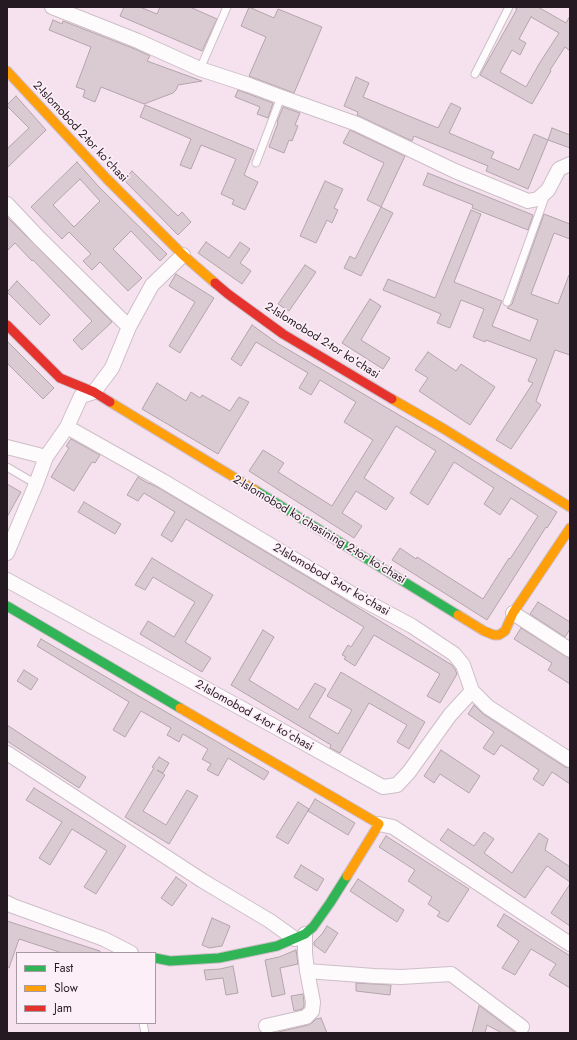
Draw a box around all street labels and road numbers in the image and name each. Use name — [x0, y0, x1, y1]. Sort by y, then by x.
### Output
street label: 2-Islomobod 2-tor koʻchasi — [29, 79, 131, 185]
street label: 2-Islomobod 2-tor koʻchasi — [262, 300, 382, 382]
street label: 2-Islomobod koʻchasining 2-tor koʻchasi — [230, 473, 408, 587]
street label: 2-Islomobod 3-tor koʻchasi — [270, 541, 392, 619]
street label: 2-Islomobod 4-tor koʻchasi — [192, 677, 316, 755]

